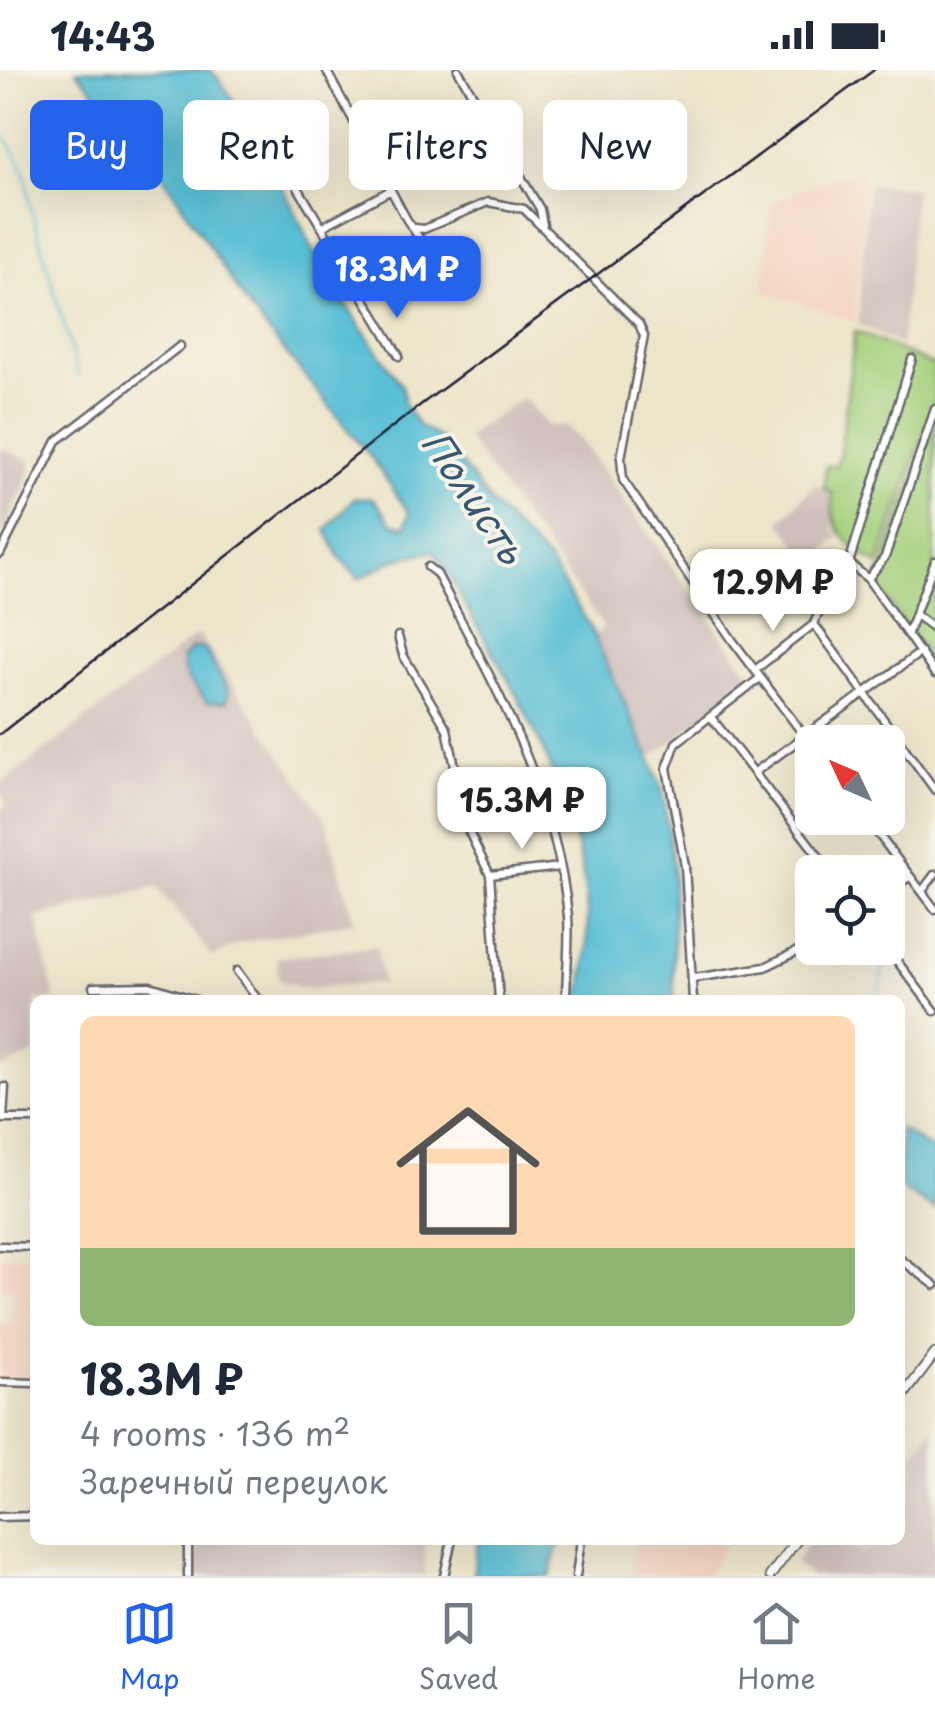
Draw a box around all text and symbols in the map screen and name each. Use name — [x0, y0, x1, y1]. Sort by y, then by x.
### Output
text: 14:43 — [50, 7, 156, 64]
chip: Buy — [30, 100, 163, 190]
chip: Rent — [183, 100, 329, 190]
chip: Filters — [349, 100, 523, 190]
chip: New — [543, 100, 687, 190]
pin: 18.3M ₽ — [305, 236, 489, 321]
text: 18.3M ₽ — [335, 244, 459, 292]
water label: Полисть — [409, 418, 542, 576]
pin: 12.9M ₽ — [681, 549, 865, 634]
text: 12.9M ₽ — [712, 557, 834, 605]
north arrow — [795, 725, 905, 835]
map controls — [795, 725, 905, 965]
pin: 15.3M ₽ — [430, 767, 614, 852]
text: 15.3M ₽ — [459, 775, 585, 823]
button: locate — [795, 855, 905, 965]
icon: home — [378, 1081, 558, 1261]
text: 18.3M ₽ — [80, 1346, 243, 1409]
text: 4 rooms · 136 m² — [80, 1409, 350, 1457]
text: Заречный переулок — [80, 1457, 388, 1505]
tab: Map — [120, 1596, 179, 1699]
tab: Saved — [419, 1596, 498, 1699]
tab: Home — [737, 1596, 815, 1699]

